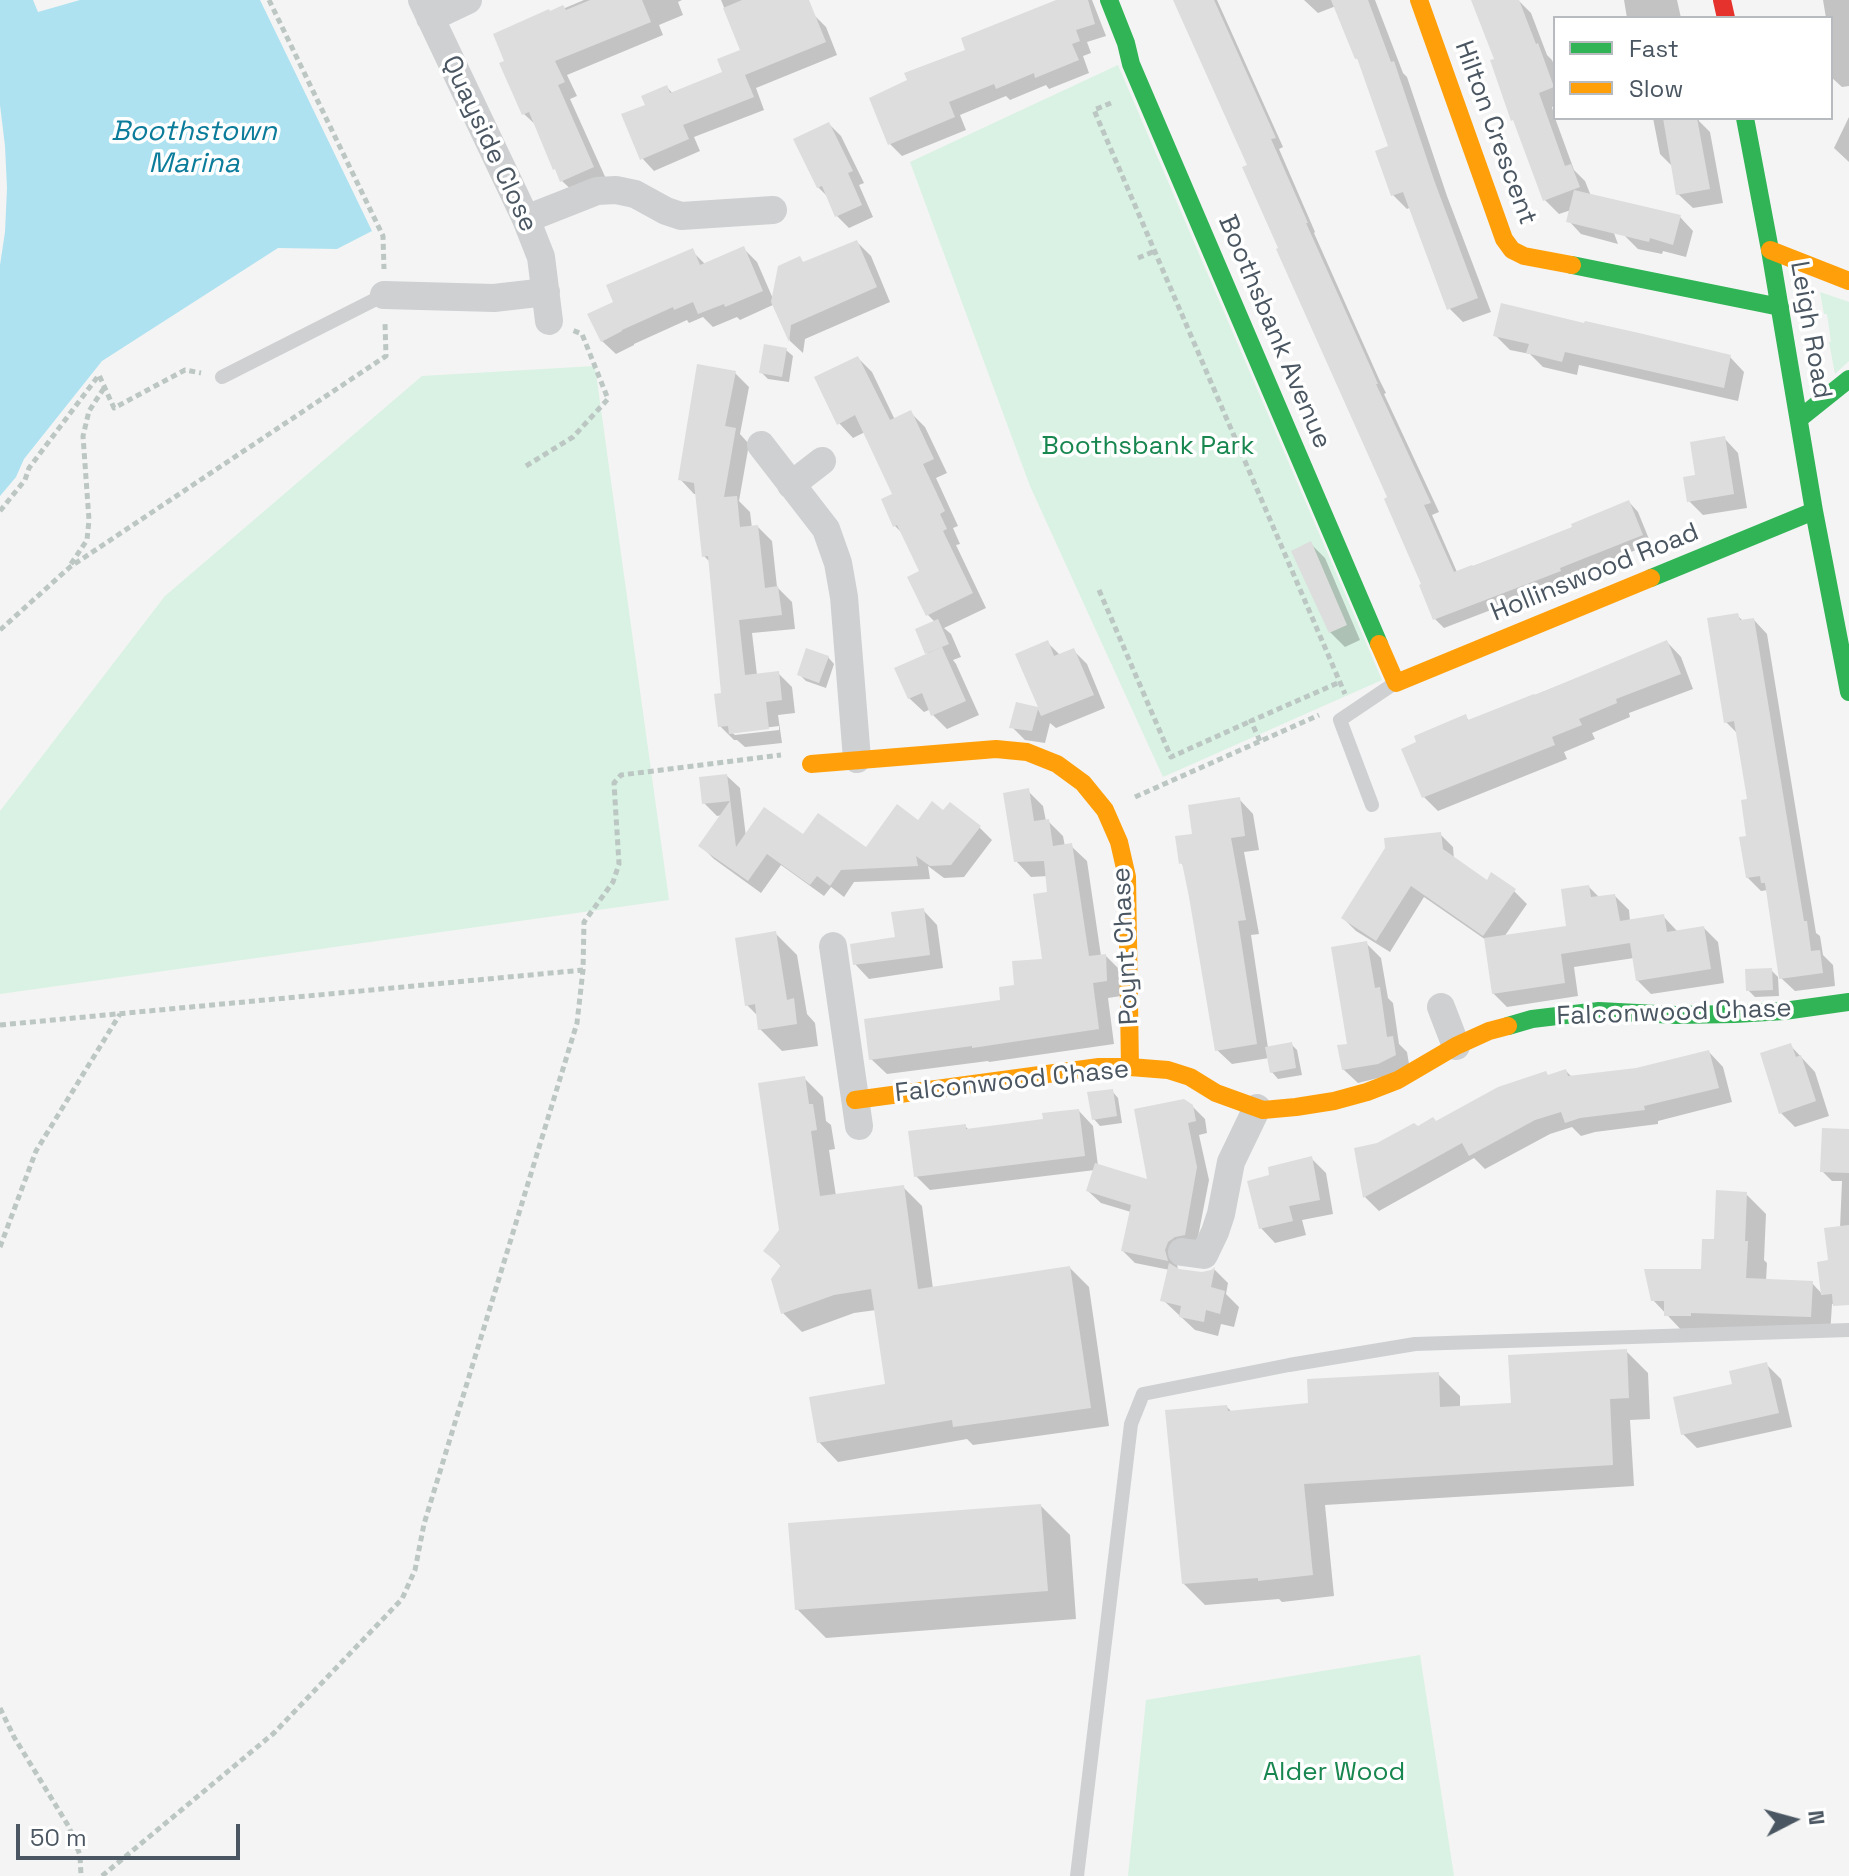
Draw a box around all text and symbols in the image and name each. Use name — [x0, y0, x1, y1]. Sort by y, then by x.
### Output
legend — [1553, 16, 1833, 120]
text: Fast — [1629, 33, 1679, 64]
street label: Hilton Crescent — [1447, 37, 1543, 229]
street label: Quayside Close — [435, 51, 543, 237]
text: Slow — [1629, 73, 1683, 104]
water label: Boothstown Marina — [111, 115, 277, 181]
street label: Boothsbank Avenue — [1211, 211, 1337, 453]
street label: Leigh Road — [1783, 259, 1837, 401]
park label: Boothsbank Park — [1042, 431, 1254, 463]
street label: Hollinswood Road — [1486, 517, 1704, 629]
street label: Poynt Chase — [1106, 866, 1146, 1026]
street label: Falconwood Chase — [1556, 993, 1792, 1033]
street label: Falconwood Chase — [893, 1054, 1131, 1110]
park label: Alder Wood — [1263, 1757, 1405, 1789]
north arrow — [1753, 1780, 1833, 1860]
scale bar — [20, 1808, 244, 1858]
text: N — [1802, 1809, 1832, 1826]
text: 50 m — [30, 1822, 87, 1853]

